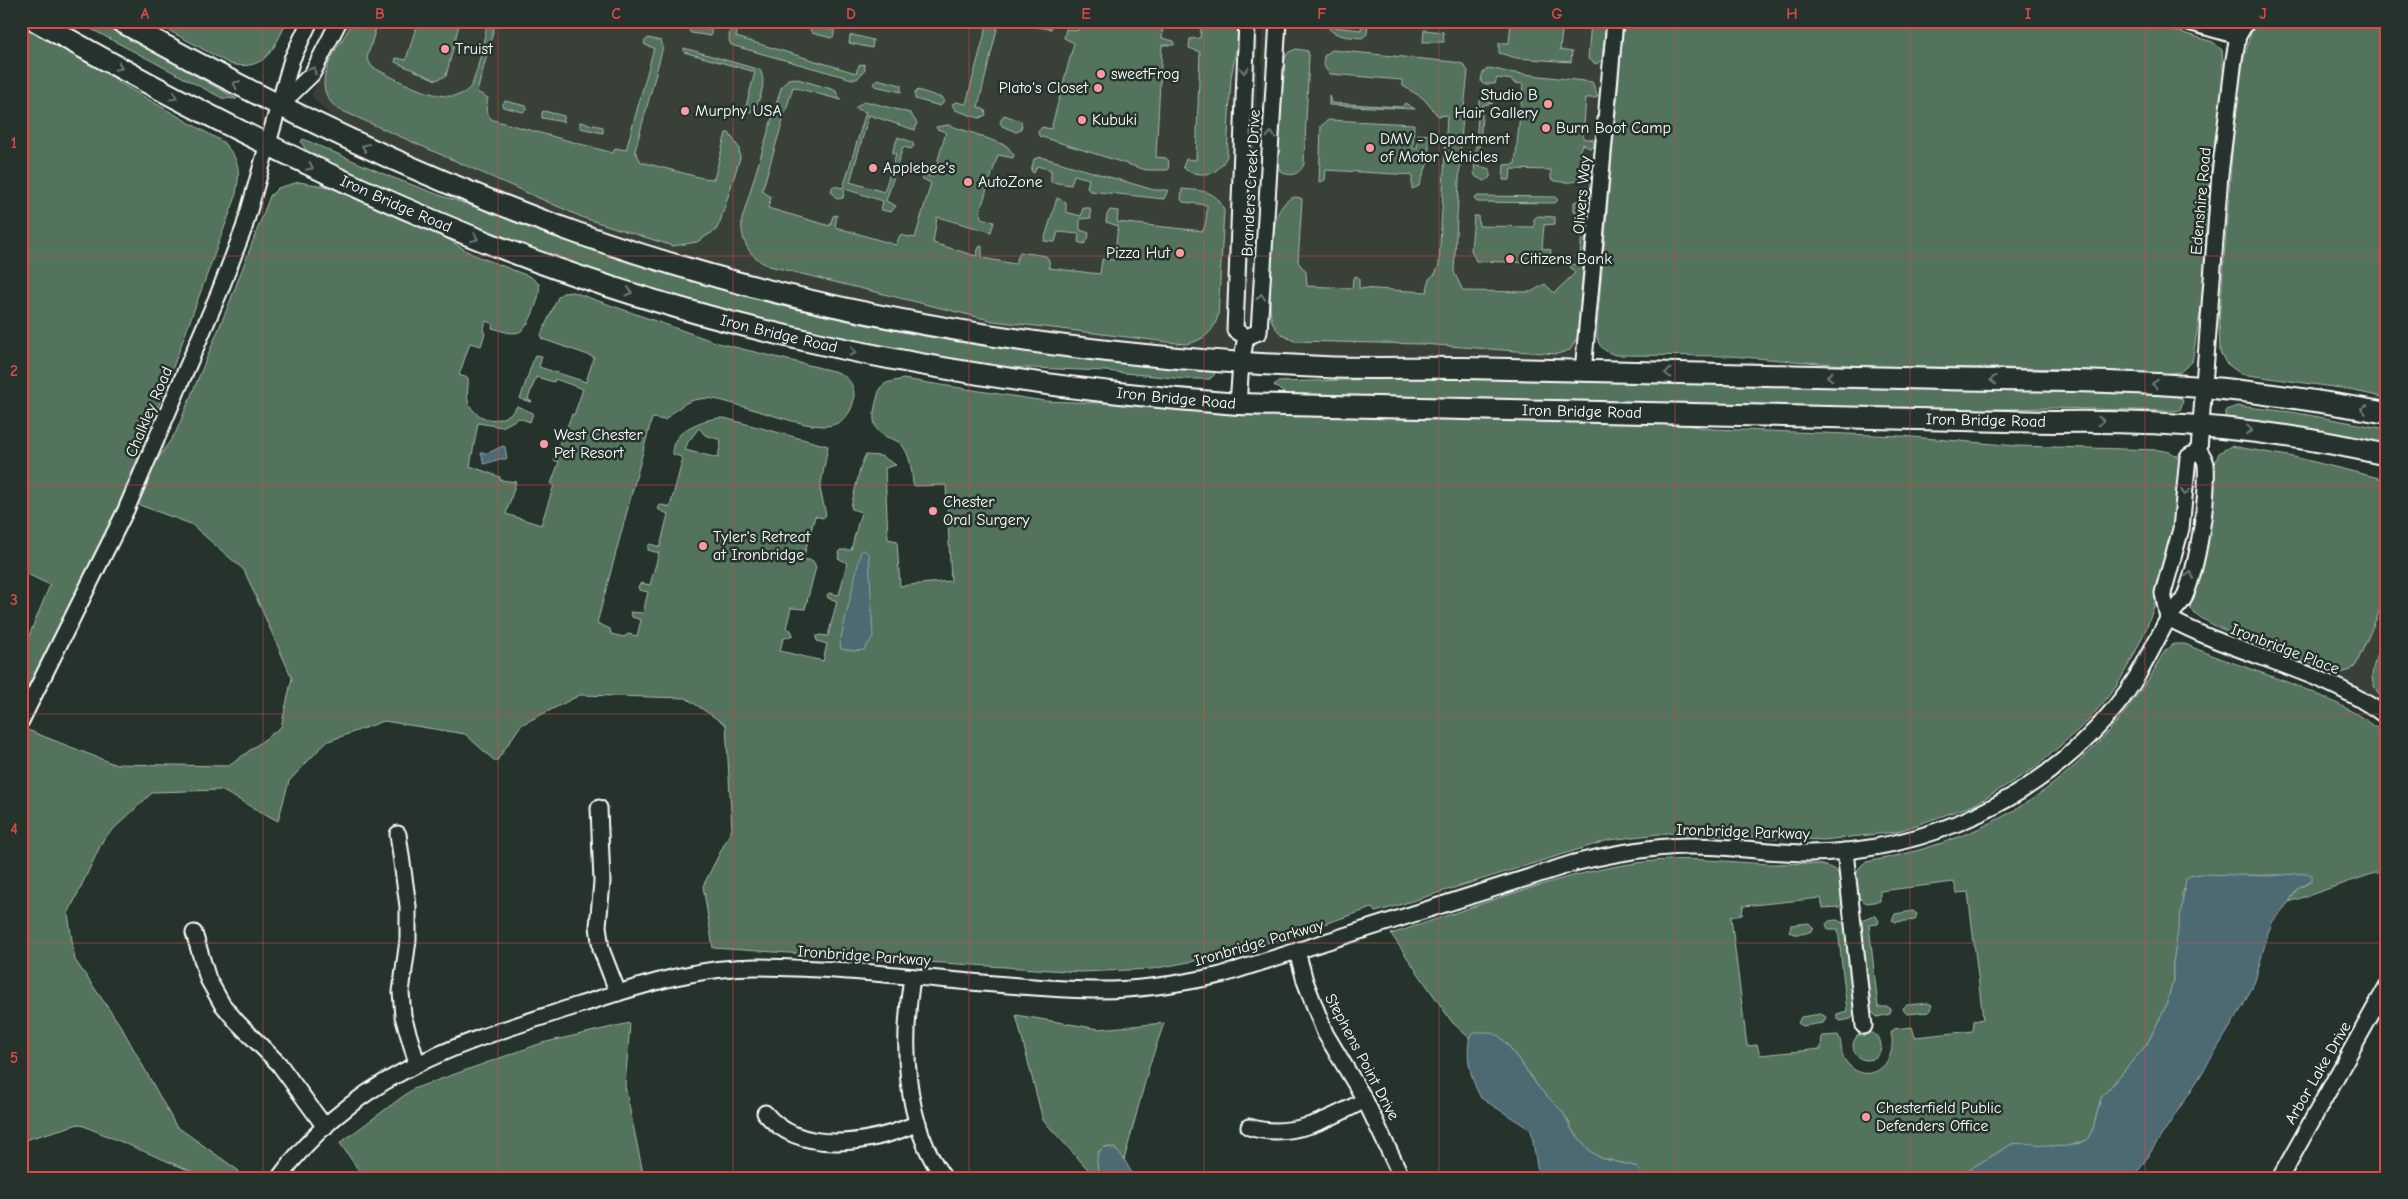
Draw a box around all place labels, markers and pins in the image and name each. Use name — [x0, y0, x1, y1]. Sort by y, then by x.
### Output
place label: Truist — [455, 40, 493, 58]
marker: Truist — [439, 43, 451, 55]
place label: sweetFrog — [1111, 65, 1180, 83]
marker: sweetFrog — [1095, 68, 1107, 80]
place label: Plato's Closet — [999, 79, 1088, 97]
marker: Plato's Closet — [1092, 82, 1104, 94]
place label: Studio B Hair Gallery — [1455, 86, 1539, 122]
marker: Studio B Hair Gallery — [1542, 98, 1554, 110]
place label: Murphy USA — [695, 102, 782, 120]
marker: Murphy USA — [679, 105, 691, 117]
place label: Kubuki — [1092, 111, 1137, 129]
marker: Kubuki — [1076, 114, 1088, 126]
place label: Burn Boot Camp — [1556, 119, 1671, 137]
marker: Burn Boot Camp — [1540, 122, 1552, 134]
place label: DMV - Department of Motor Vehicles — [1380, 130, 1510, 166]
marker: DMV - Department of Motor Vehicles — [1364, 142, 1376, 154]
place label: Applebee's — [883, 159, 956, 177]
marker: Applebee's — [867, 162, 879, 174]
place label: AutoZone — [978, 173, 1043, 191]
marker: AutoZone — [962, 176, 974, 188]
place label: Pizza Hut — [1106, 244, 1170, 262]
marker: Pizza Hut — [1174, 247, 1186, 259]
place label: Citizens Bank — [1520, 250, 1612, 268]
marker: Citizens Bank — [1504, 253, 1516, 265]
place label: West Chester Pet Resort — [554, 426, 644, 462]
marker: West Chester Pet Resort — [538, 438, 550, 450]
place label: Chester Oral Surgery — [943, 493, 1030, 529]
marker: Chester Oral Surgery — [927, 505, 939, 517]
place label: Tyler's Retreat at Ironbridge — [713, 528, 811, 564]
marker: Tyler's Retreat at Ironbridge — [697, 540, 709, 552]
place label: Chesterfield Public Defenders Office — [1876, 1099, 2002, 1135]
marker: Chesterfield Public Defenders Office — [1860, 1111, 1872, 1123]

